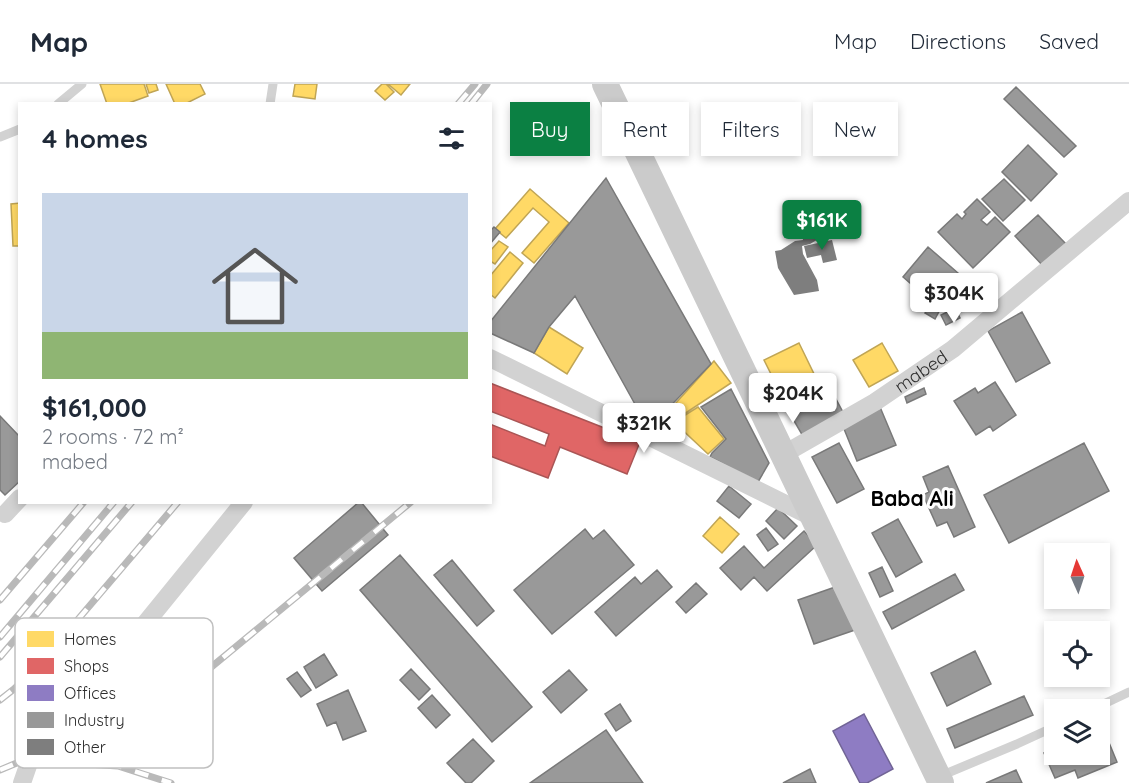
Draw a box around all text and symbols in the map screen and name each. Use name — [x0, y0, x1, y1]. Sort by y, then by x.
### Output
text: Map — [30, 24, 88, 59]
text: Map — [834, 28, 877, 54]
text: Directions — [910, 28, 1006, 54]
text: Saved — [1039, 28, 1099, 54]
chip: Buy — [510, 102, 590, 156]
chip: Rent — [602, 102, 689, 156]
chip: Filters — [701, 102, 801, 156]
chip: New — [813, 102, 898, 156]
text: 4 homes — [42, 122, 148, 155]
icon: filters — [435, 122, 468, 155]
pin: $161K — [780, 200, 864, 251]
text: $161K — [796, 207, 848, 232]
icon: home — [201, 232, 309, 340]
pin: $304K — [912, 273, 996, 324]
text: $304K — [924, 280, 984, 305]
street label: mabed — [890, 345, 952, 397]
pin: $204K — [751, 373, 835, 424]
text: $204K — [763, 380, 823, 405]
text: $161,000 — [42, 391, 147, 424]
pin: $321K — [602, 403, 686, 454]
text: $321K — [617, 410, 671, 435]
text: 2 rooms · 72 m² — [42, 424, 184, 449]
text: mabed — [42, 449, 108, 474]
district label: Baba Ali — [870, 485, 954, 511]
north arrow — [1044, 543, 1110, 609]
map controls — [1044, 543, 1110, 765]
legend — [15, 618, 213, 768]
button: locate — [1044, 621, 1110, 687]
text: Homes — [64, 629, 116, 649]
text: Shops — [64, 656, 109, 676]
text: Offices — [64, 683, 116, 703]
button: layers — [1044, 699, 1110, 765]
text: Industry — [64, 710, 124, 730]
text: Other — [64, 737, 106, 757]

